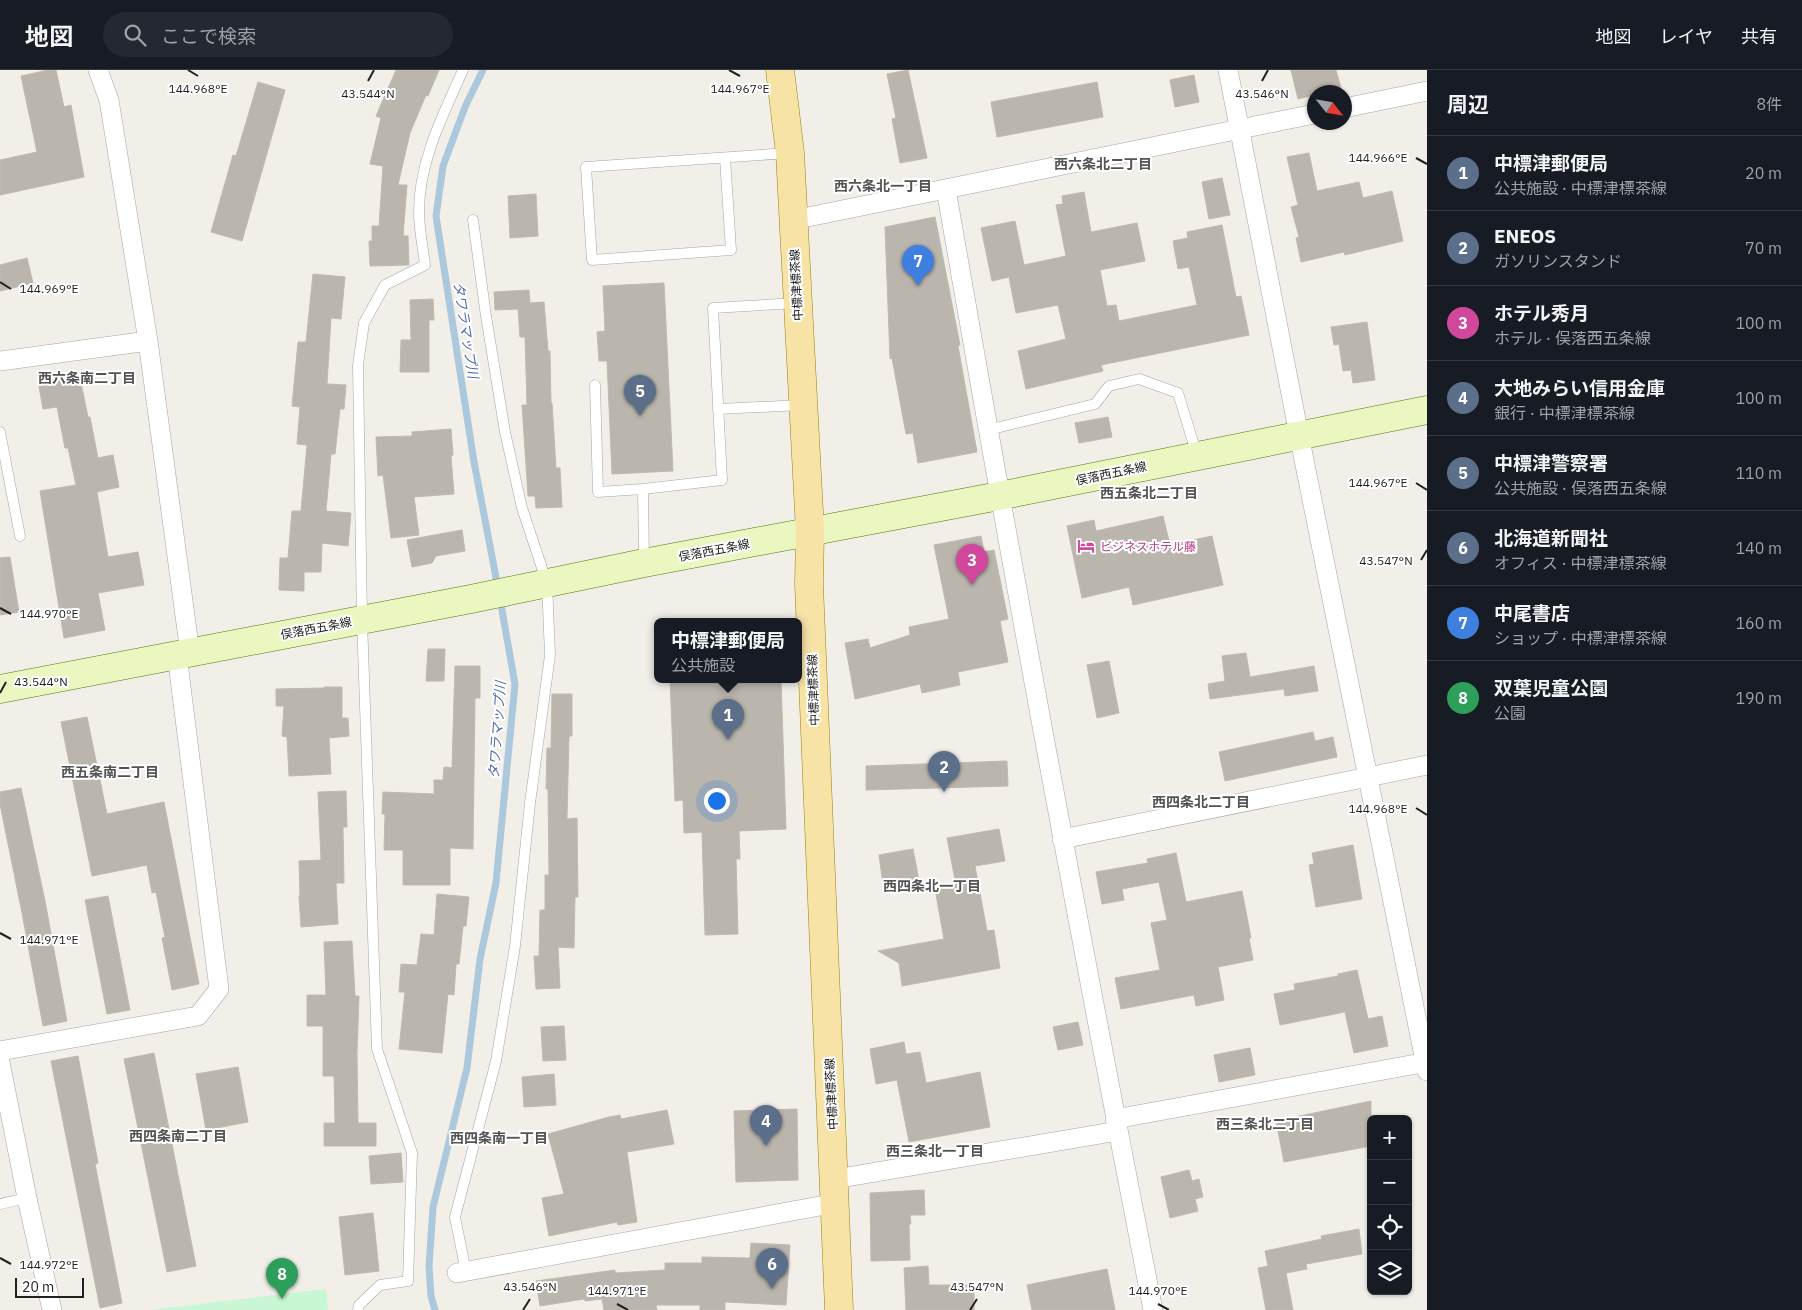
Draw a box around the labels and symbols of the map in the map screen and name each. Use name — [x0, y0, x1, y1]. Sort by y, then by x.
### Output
text: 144.968°E — [168, 81, 228, 96]
text: 144.967°E — [710, 81, 770, 96]
north arrow — [1307, 85, 1352, 130]
text: 43.544°N — [341, 86, 395, 101]
text: 43.546°N — [1235, 86, 1289, 101]
text: 144.966°E — [1348, 150, 1408, 165]
district label: 西六条北二丁目 — [1054, 155, 1152, 173]
district label: 西六条北一丁目 — [834, 177, 932, 195]
pin: 7 — [902, 245, 934, 286]
street label: 中標津標茶線 — [787, 249, 805, 321]
water label: タワラマップ川 — [449, 280, 483, 382]
text: 144.969°E — [19, 281, 79, 296]
district label: 西六条南二丁目 — [38, 369, 136, 387]
pin: 5 — [624, 375, 656, 416]
street label: 俣落西五条線 — [1074, 458, 1148, 488]
text: 144.967°E — [1348, 475, 1408, 490]
district label: 西五条北二丁目 — [1100, 484, 1198, 502]
street label: 俣落西五条線 — [677, 536, 751, 564]
hotel icon: ビジネスホテル藤 — [1076, 536, 1096, 556]
place label: ビジネスホテル藤 — [1100, 539, 1196, 554]
pin: 3 — [956, 544, 988, 585]
text: 43.547°N — [1359, 553, 1413, 568]
text: 144.970°E — [19, 606, 79, 621]
street label: 俣落西五条線 — [279, 614, 353, 642]
street label: 中標津標茶線 — [804, 654, 822, 726]
text: 43.544°N — [14, 674, 68, 689]
water label: タワラマップ川 — [485, 678, 510, 780]
pin: 1 — [712, 699, 744, 740]
pin: 2 — [928, 751, 960, 792]
district label: 西五条南二丁目 — [61, 763, 159, 781]
your location — [704, 788, 730, 814]
district label: 西四条北二丁目 — [1152, 793, 1250, 811]
text: 144.968°E — [1348, 801, 1408, 816]
district label: 西四条北一丁目 — [883, 877, 981, 895]
text: 144.971°E — [19, 932, 79, 947]
street label: 中標津標茶線 — [822, 1058, 840, 1130]
pin: 4 — [750, 1105, 782, 1146]
district label: 西三条北二丁目 — [1216, 1115, 1314, 1133]
district label: 西四条南二丁目 — [129, 1127, 227, 1145]
district label: 西四条南一丁目 — [450, 1129, 548, 1147]
district label: 西三条北一丁目 — [886, 1142, 984, 1160]
pin: 6 — [756, 1248, 788, 1289]
text: 144.972°E — [19, 1257, 79, 1272]
pin: 8 — [266, 1258, 298, 1299]
scale bar — [15, 1275, 84, 1298]
text: 43.546°N — [503, 1279, 557, 1294]
text: 43.547°N — [950, 1279, 1004, 1294]
text: 144.971°E — [587, 1283, 647, 1298]
text: 144.970°E — [1128, 1283, 1188, 1298]

